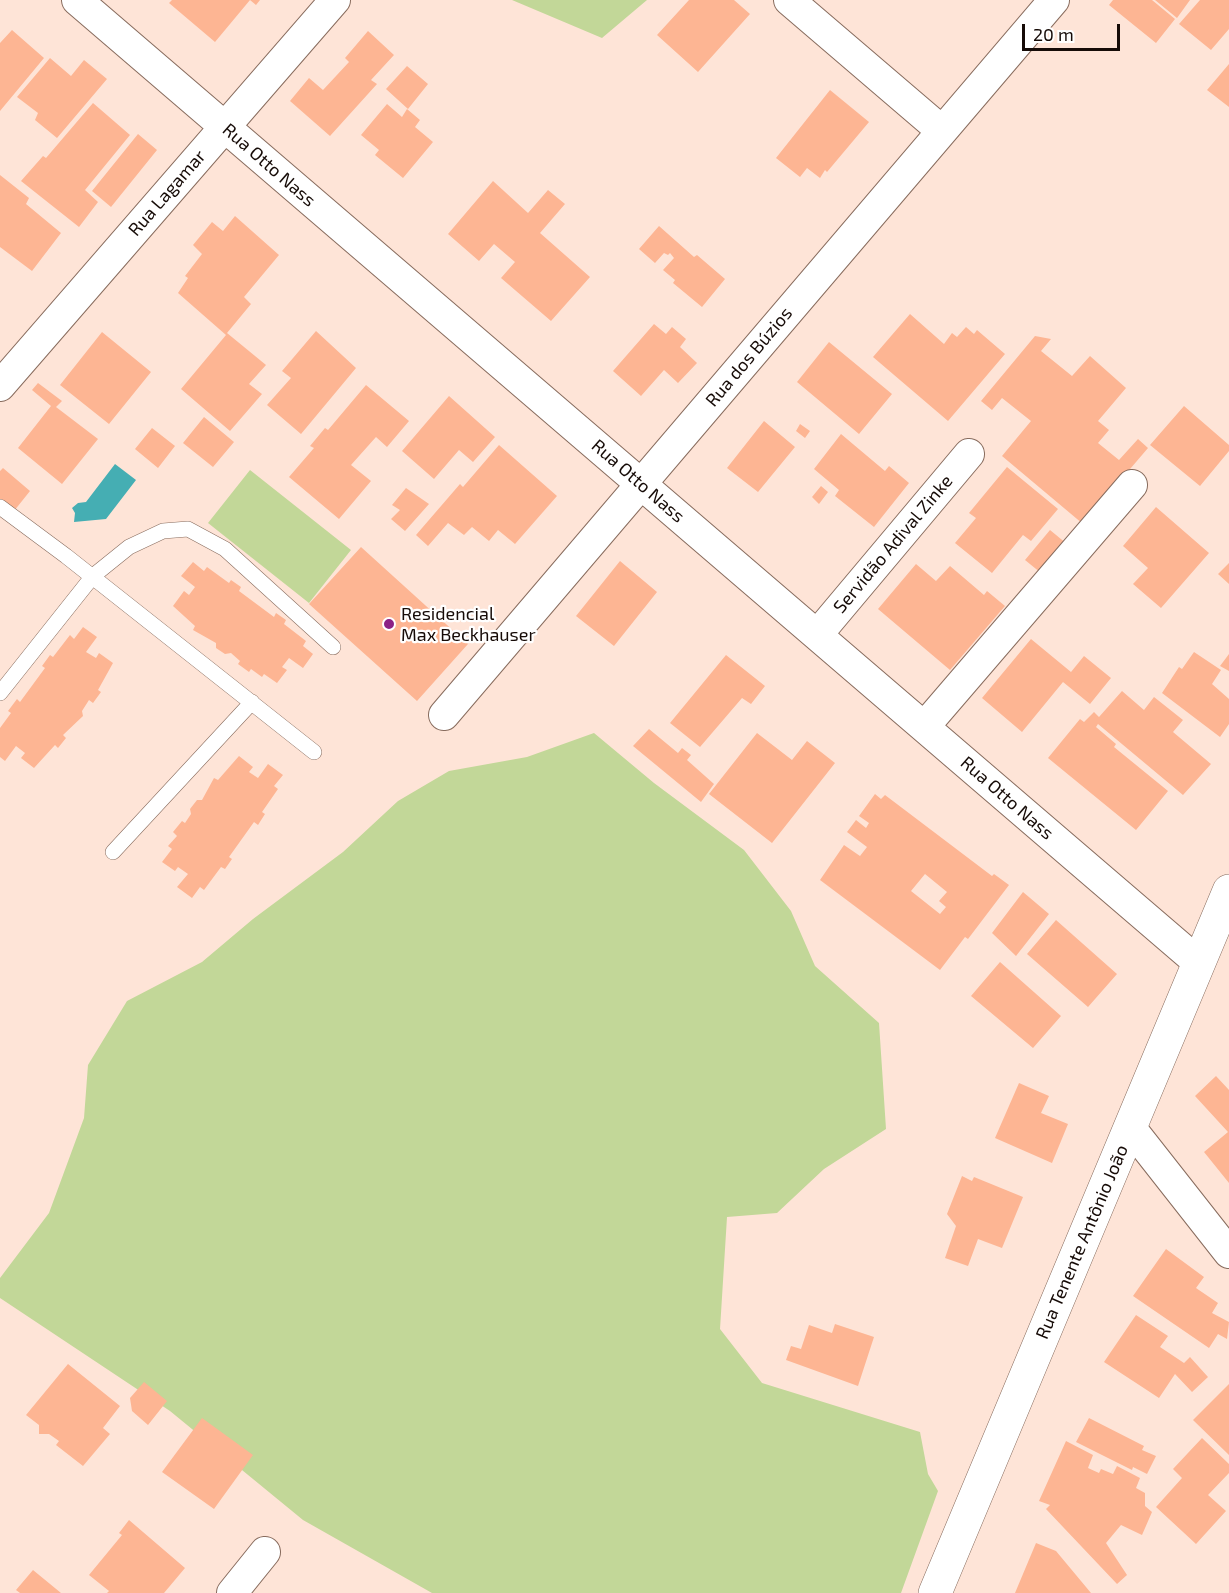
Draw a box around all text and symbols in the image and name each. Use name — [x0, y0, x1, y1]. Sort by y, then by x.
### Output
scale bar — [1025, 12, 1122, 50]
text: 20 m — [1033, 23, 1074, 45]
street label: Rua Otto Nass — [218, 119, 320, 211]
street label: Rua Lagamar — [124, 145, 210, 241]
street label: Rua dos Búzios — [701, 303, 797, 411]
street label: Rua Otto Nass — [587, 435, 689, 527]
street label: Servidão Adival Zinke — [829, 471, 957, 617]
place label: Residencial Max Beckhauser — [401, 603, 536, 646]
marker: Residencial Max Beckhauser — [382, 617, 396, 631]
street label: Rua Otto Nass — [956, 752, 1058, 844]
street label: Rua Tenente Antônio João — [1031, 1142, 1133, 1342]

